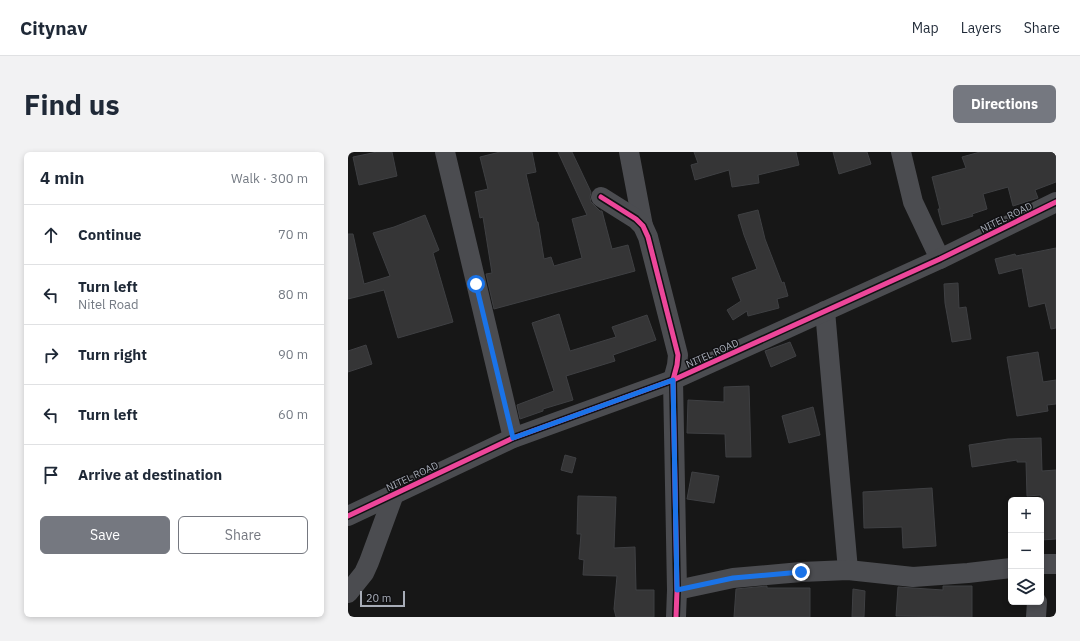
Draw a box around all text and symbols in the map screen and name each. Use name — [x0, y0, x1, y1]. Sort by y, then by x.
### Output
text: Citynav — [20, 16, 87, 40]
text: Map — [912, 19, 939, 37]
text: Layers — [961, 19, 1002, 37]
text: Share — [1024, 19, 1060, 37]
button: Directions — [953, 85, 1056, 123]
text: Find us — [24, 86, 120, 123]
text: 4 min — [40, 167, 84, 189]
text: Walk · 300 m — [231, 170, 308, 187]
street label: NITEL ROAD — [978, 199, 1035, 236]
icon: ahead — [40, 224, 62, 246]
text: Continue — [78, 225, 142, 244]
text: 70 m — [278, 226, 308, 243]
route start — [467, 275, 485, 293]
text: Turn left — [78, 277, 138, 296]
icon: left — [40, 284, 62, 306]
text: 80 m — [278, 286, 308, 303]
text: Nitel Road — [78, 296, 139, 313]
street label: NITEL ROAD — [684, 336, 741, 371]
icon: right — [40, 344, 62, 366]
text: Turn right — [78, 345, 147, 364]
text: 90 m — [278, 346, 308, 363]
icon: left — [40, 404, 62, 426]
text: Turn left — [78, 405, 138, 424]
text: 60 m — [278, 406, 308, 423]
street label: NITEL ROAD — [384, 459, 441, 494]
icon: arrive — [40, 464, 62, 486]
text: Arrive at destination — [78, 465, 222, 484]
map controls — [1008, 497, 1044, 605]
button: + — [1008, 497, 1044, 533]
button: Save — [40, 516, 170, 554]
button: Share — [178, 516, 308, 554]
button: − — [1008, 533, 1044, 569]
route end — [792, 563, 810, 581]
button: layers — [1008, 569, 1044, 605]
scale bar — [360, 589, 405, 608]
text: 20 m — [366, 591, 391, 605]

